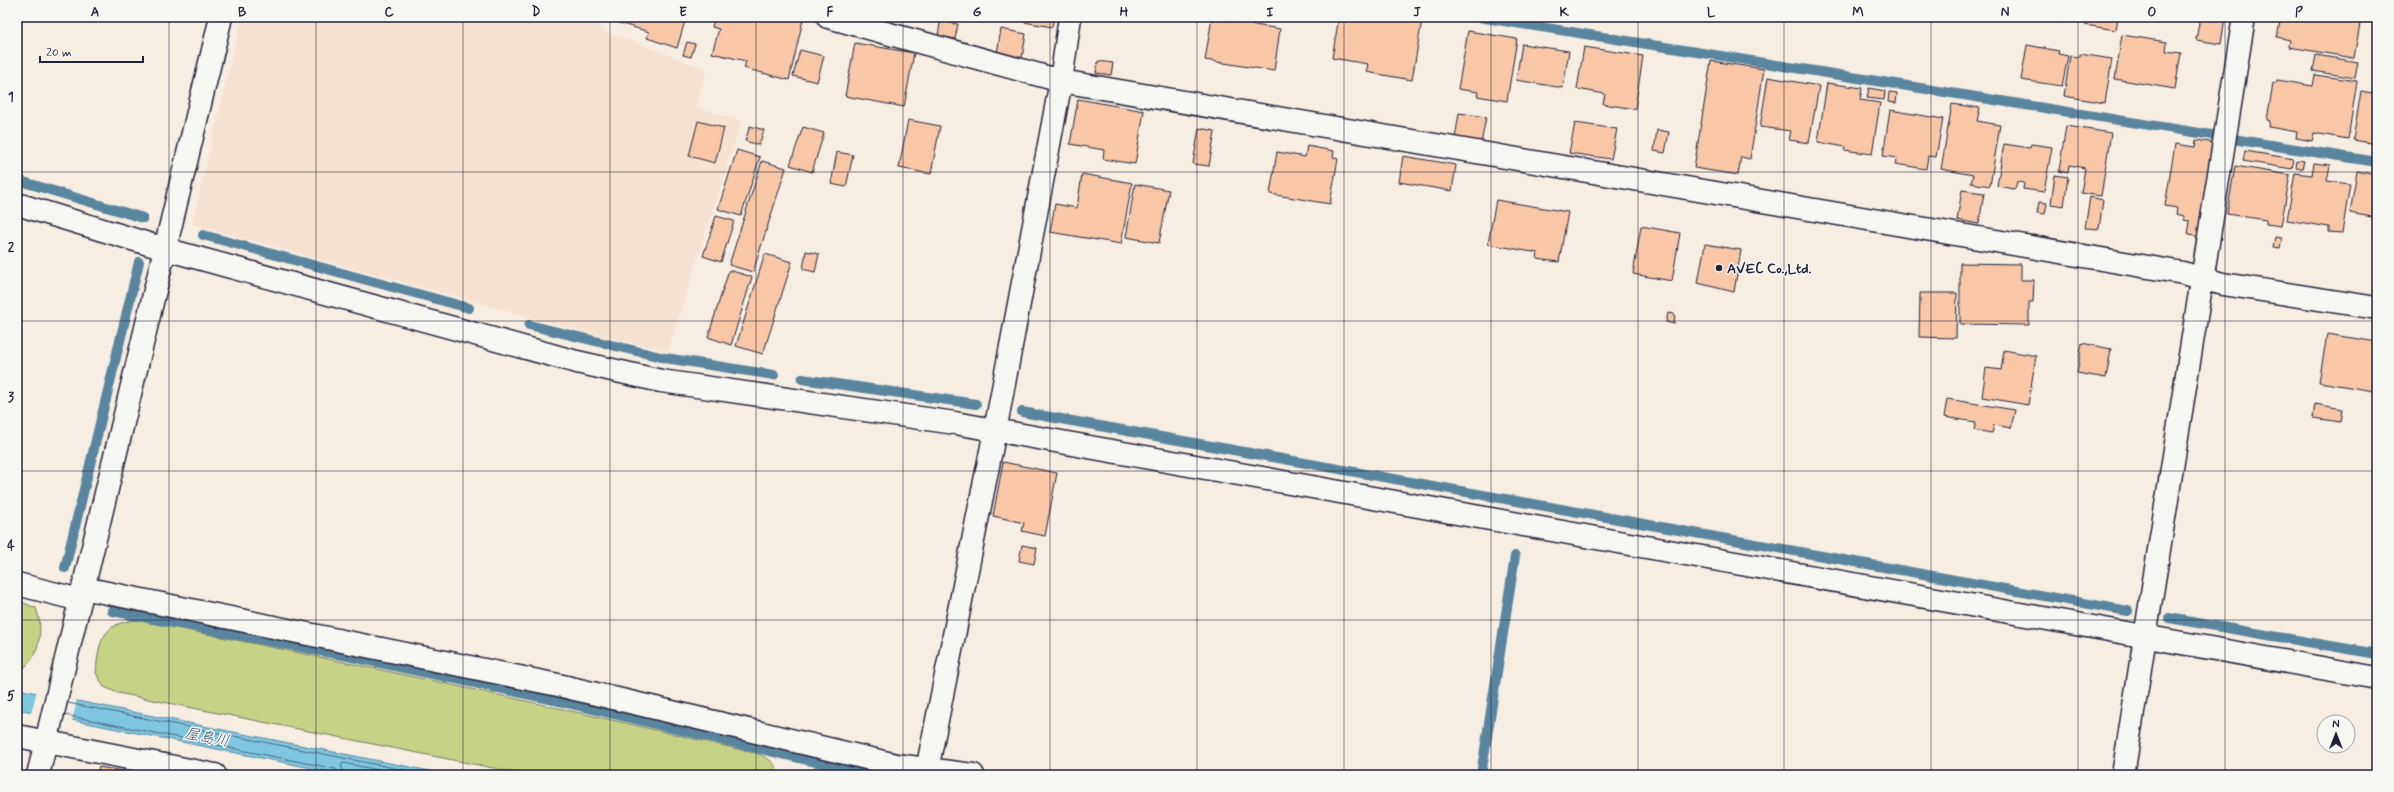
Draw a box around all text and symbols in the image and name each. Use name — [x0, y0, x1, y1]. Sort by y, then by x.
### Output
text: A — [91, 4, 99, 21]
text: B — [238, 4, 247, 21]
text: C — [384, 4, 394, 21]
text: D — [532, 4, 541, 21]
text: E — [679, 4, 687, 21]
text: F — [827, 4, 834, 21]
text: G — [973, 4, 982, 21]
text: H — [1120, 4, 1129, 21]
text: I — [1267, 4, 1274, 21]
text: J — [1413, 4, 1421, 21]
text: K — [1559, 4, 1569, 21]
text: L — [1707, 4, 1716, 21]
text: M — [1852, 4, 1864, 21]
text: N — [2001, 4, 2010, 21]
text: O — [2148, 4, 2157, 21]
text: P — [2295, 4, 2303, 21]
scale bar — [40, 38, 143, 64]
text: 20 m — [46, 45, 72, 61]
text: 1 — [8, 89, 14, 106]
text: 2 — [8, 239, 15, 256]
place label: AVEC Co.,Ltd. — [1727, 260, 1812, 278]
marker: AVEC Co.,Ltd. — [1714, 263, 1724, 273]
text: 3 — [8, 389, 14, 406]
text: 4 — [7, 538, 15, 555]
text: 5 — [7, 688, 15, 705]
north arrow — [2316, 714, 2356, 754]
text: N — [2332, 718, 2340, 732]
water label: 屋島川 — [183, 724, 231, 752]

